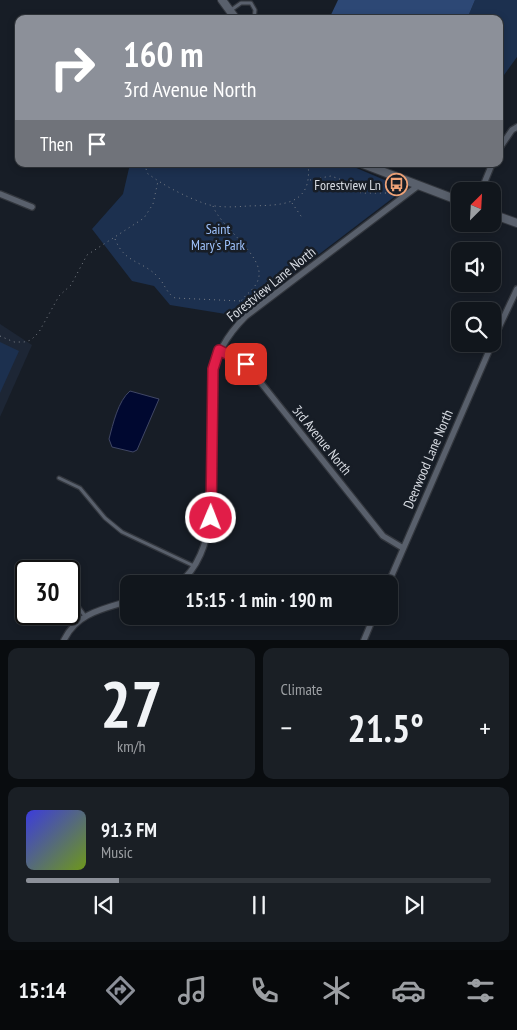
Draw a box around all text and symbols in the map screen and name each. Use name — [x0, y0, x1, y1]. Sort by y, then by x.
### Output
text: 160 m — [123, 31, 204, 77]
icon: right — [40, 35, 105, 100]
text: 3rd Avenue North — [123, 75, 256, 103]
icon: arrive — [83, 130, 111, 158]
text: Then — [40, 132, 73, 156]
bus stop icon: Forestview Ln — [385, 173, 409, 197]
place label: Forestview Ln — [314, 176, 381, 194]
north arrow — [451, 182, 501, 232]
map controls — [451, 182, 501, 352]
park label: Saint Mary's Park — [191, 220, 246, 254]
button: sound — [451, 242, 501, 292]
street label: Forestview Lane North — [223, 243, 319, 325]
button: search — [451, 302, 501, 352]
pin — [225, 343, 267, 385]
icon: arrive — [232, 350, 260, 378]
street label: 3rd Avenue North — [288, 401, 356, 479]
street label: Deerwood Lane North — [399, 407, 457, 511]
position arrow — [184, 491, 236, 543]
speed limit sign: 30 — [15, 560, 80, 625]
text: 15:15 · 1 min · 190 m — [186, 588, 332, 612]
text: 27 — [100, 661, 162, 745]
text: Climate — [281, 679, 323, 699]
text: 21.5° — [348, 703, 424, 752]
text: − — [281, 709, 292, 746]
text: + — [479, 709, 491, 746]
text: km/h — [117, 736, 145, 756]
text: 91.3 FM — [101, 818, 157, 842]
text: Music — [101, 842, 133, 862]
icon: previous — [90, 891, 118, 919]
icon: pause — [245, 891, 273, 919]
icon: next — [400, 891, 428, 919]
icon: directions — [103, 973, 138, 1008]
icon: music — [175, 973, 210, 1008]
icon: phone — [247, 973, 282, 1008]
icon: climate — [319, 973, 354, 1008]
icon: car — [391, 973, 426, 1008]
icon: filters — [463, 973, 498, 1008]
text: 15:14 — [19, 976, 66, 1004]

